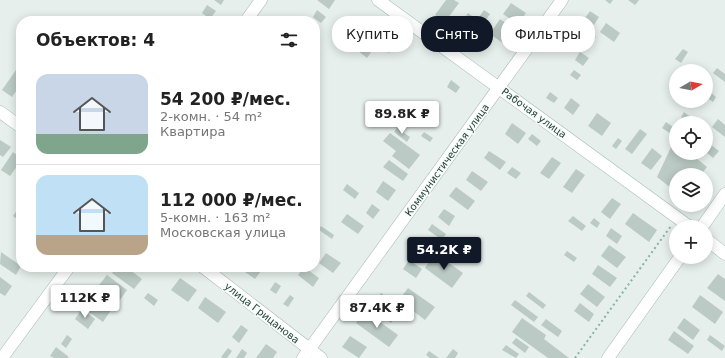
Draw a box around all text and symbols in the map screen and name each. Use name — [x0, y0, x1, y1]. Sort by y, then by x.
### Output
chip: Купить — [332, 16, 413, 52]
chip: Снять — [421, 16, 493, 52]
chip: Фильтры — [501, 16, 595, 52]
icon: filters — [278, 29, 300, 51]
text: Объектов: 4 — [36, 30, 155, 50]
north arrow — [669, 64, 713, 108]
map controls — [669, 64, 713, 264]
street label: Рабочая улица — [499, 86, 569, 140]
text: 54 200 ₽/мес. — [160, 89, 291, 109]
icon: home — [68, 90, 116, 138]
pin: 89.8K ₽ — [365, 101, 439, 135]
street label: Коммунистическая улица — [403, 102, 491, 218]
text: 89.8K ₽ — [374, 106, 430, 121]
text: 2-комн. · 54 m² — [160, 109, 262, 124]
button: locate — [669, 116, 713, 160]
text: Квартира — [160, 124, 225, 139]
button: layers — [669, 168, 713, 212]
text: 112 000 ₽/мес. — [160, 190, 303, 210]
icon: home — [68, 191, 116, 239]
text: 5-комн. · 163 m² — [160, 210, 270, 225]
button: + — [669, 220, 713, 264]
text: Московская улица — [160, 225, 286, 240]
pin: 54.2K ₽ — [407, 237, 481, 271]
text: 54.2K ₽ — [416, 242, 472, 257]
street label: улица Грицанова — [223, 281, 301, 345]
pin: 112K ₽ — [52, 285, 118, 319]
text: 112K ₽ — [60, 290, 110, 305]
pin: 87.4K ₽ — [340, 295, 414, 329]
text: 87.4K ₽ — [349, 300, 405, 315]

